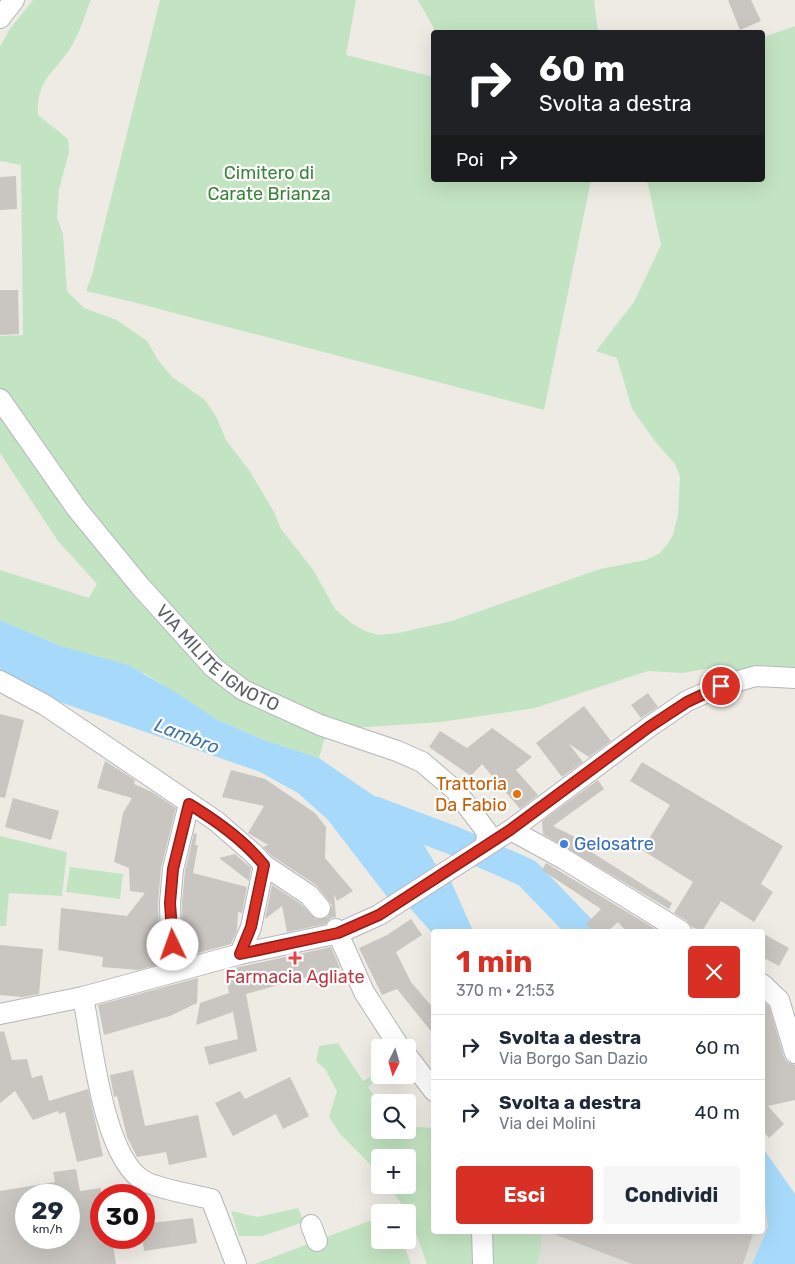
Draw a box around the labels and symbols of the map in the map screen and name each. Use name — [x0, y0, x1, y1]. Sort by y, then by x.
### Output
park label: Cimitero di Carate Brianza — [207, 162, 331, 205]
street label: VIA MILITE IGNOTO — [151, 600, 283, 716]
pin — [700, 665, 742, 707]
water label: Lambro — [151, 713, 223, 759]
place label: Trattoria Da Fabio — [435, 773, 507, 816]
marker: Trattoria Da Fabio — [511, 788, 523, 800]
place label: Gelosatre — [574, 833, 654, 855]
marker: Gelosatre — [558, 838, 570, 850]
position arrow — [146, 918, 198, 970]
marker: Farmacia Agliate — [289, 952, 301, 964]
place label: Farmacia Agliate — [225, 966, 365, 988]
north arrow — [371, 1039, 416, 1084]
speed limit sign: 30 — [90, 1184, 155, 1249]

